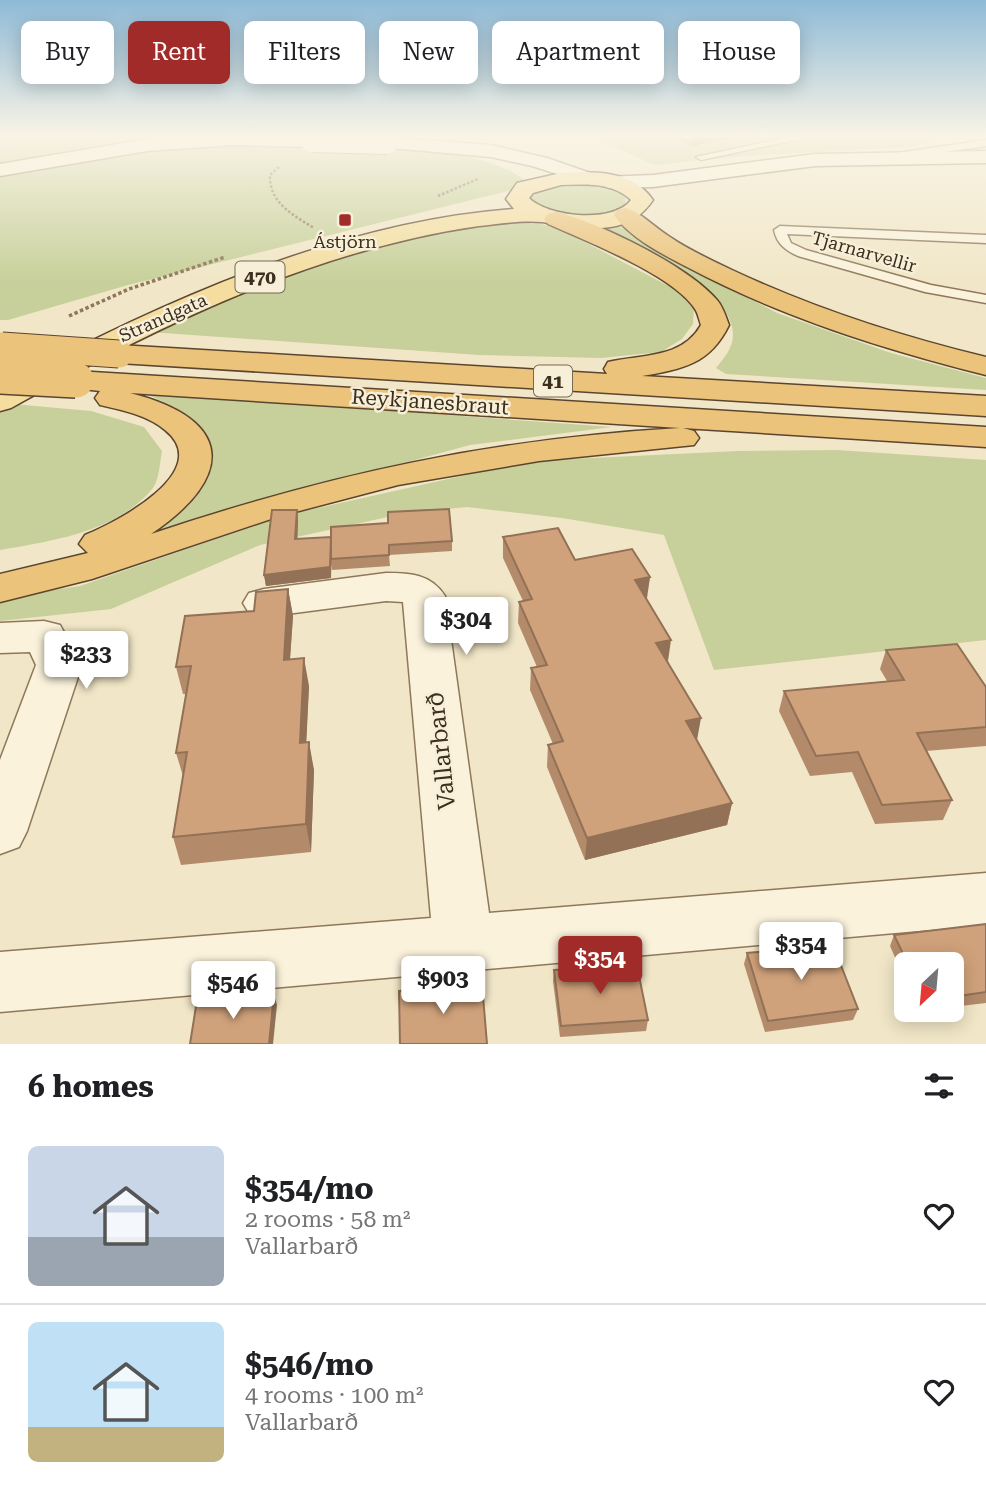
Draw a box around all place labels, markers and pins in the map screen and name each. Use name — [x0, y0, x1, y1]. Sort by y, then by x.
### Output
marker: Ástjörn — [337, 212, 353, 228]
place label: Ástjörn — [313, 231, 377, 252]
pin: $304 — [425, 598, 507, 657]
pin: $233 — [45, 632, 127, 691]
pin: $354 — [760, 922, 842, 982]
pin: $354 — [559, 936, 641, 996]
pin: $903 — [402, 956, 484, 1016]
pin: $546 — [192, 962, 274, 1021]

